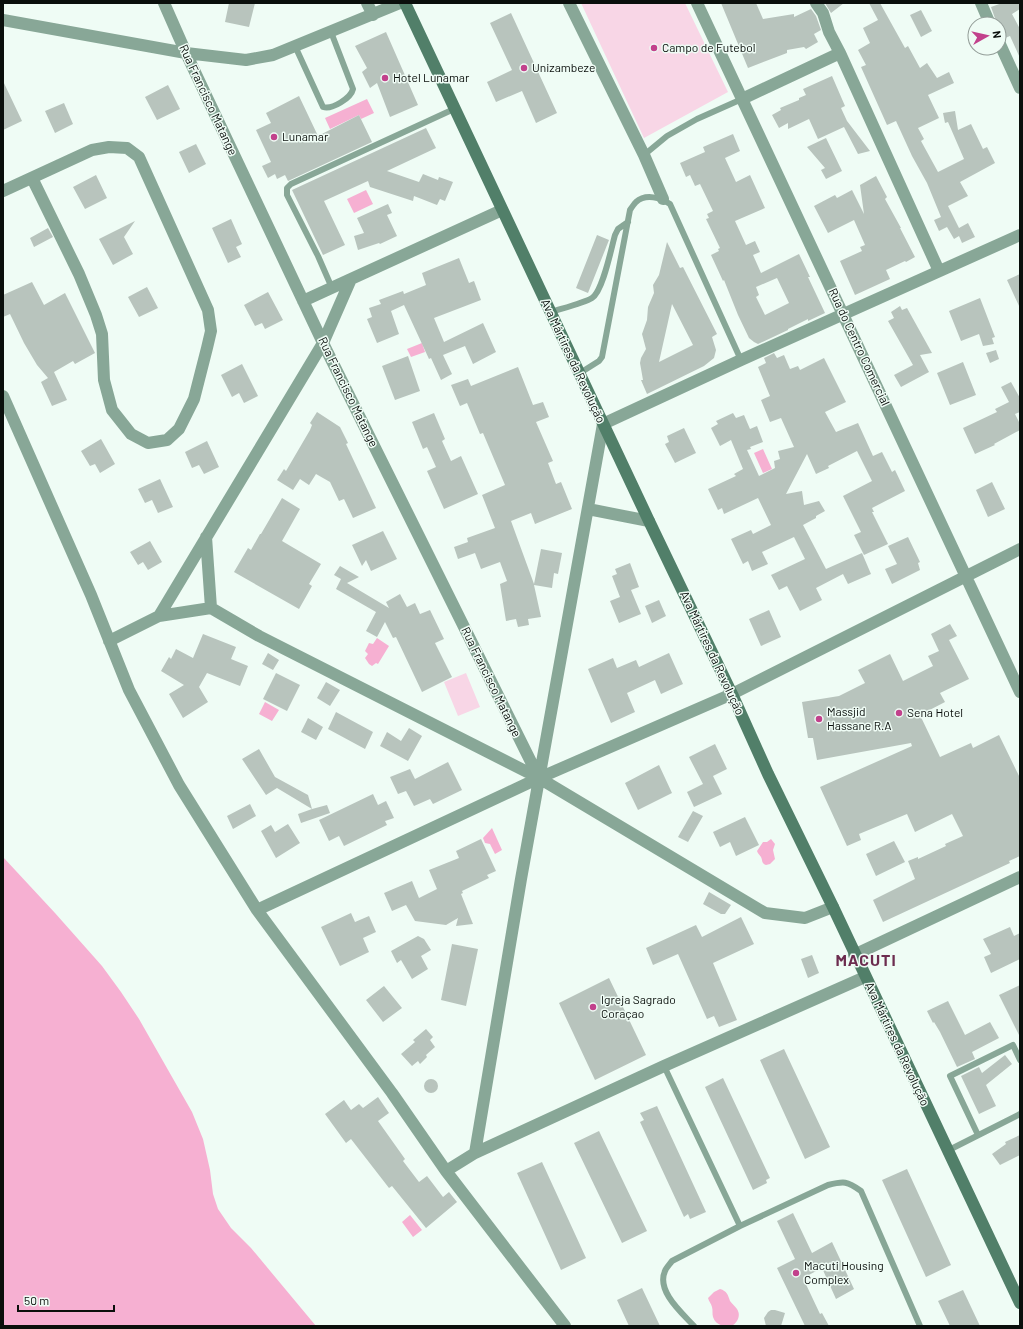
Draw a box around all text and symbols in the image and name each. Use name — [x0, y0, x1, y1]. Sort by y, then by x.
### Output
north arrow — [967, 16, 1007, 56]
text: N — [990, 30, 1004, 39]
place label: Campo de Futebol — [662, 40, 756, 54]
street label: Rua Francisco Matange — [177, 42, 241, 157]
marker: Campo de Futebol — [649, 43, 659, 53]
place label: Unizambeze — [532, 60, 595, 74]
marker: Unizambeze — [519, 63, 529, 73]
place label: Hotel Lunamar — [393, 70, 470, 84]
marker: Hotel Lunamar — [380, 73, 390, 83]
place label: Lunamar — [282, 129, 329, 143]
marker: Lunamar — [269, 132, 279, 142]
street label: Rua do Centro Comercial — [826, 286, 893, 408]
street label: Ava Mártires da Revolução — [539, 296, 609, 425]
street label: Rua Francisco Matange — [316, 334, 382, 449]
street label: Ava Mártires da Revolução — [678, 588, 748, 717]
street label: Rua Francisco Matange — [459, 624, 525, 739]
place label: Massjid Hassane R.A — [827, 704, 892, 732]
place label: Sena Hotel — [907, 705, 963, 719]
marker: Sena Hotel — [894, 708, 904, 718]
marker: Massjid Hassane R.A — [814, 714, 824, 724]
district label: MACUTI — [835, 950, 897, 969]
street label: Ava Mártires da Revolução — [863, 979, 933, 1108]
place label: Igreja Sagrado Coraçao — [601, 992, 676, 1020]
marker: Igreja Sagrado Coraçao — [588, 1002, 598, 1012]
place label: Macuti Housing Complex — [804, 1258, 884, 1286]
marker: Macuti Housing Complex — [791, 1268, 801, 1278]
scale bar — [18, 1287, 114, 1313]
text: 50 m — [24, 1293, 49, 1307]

